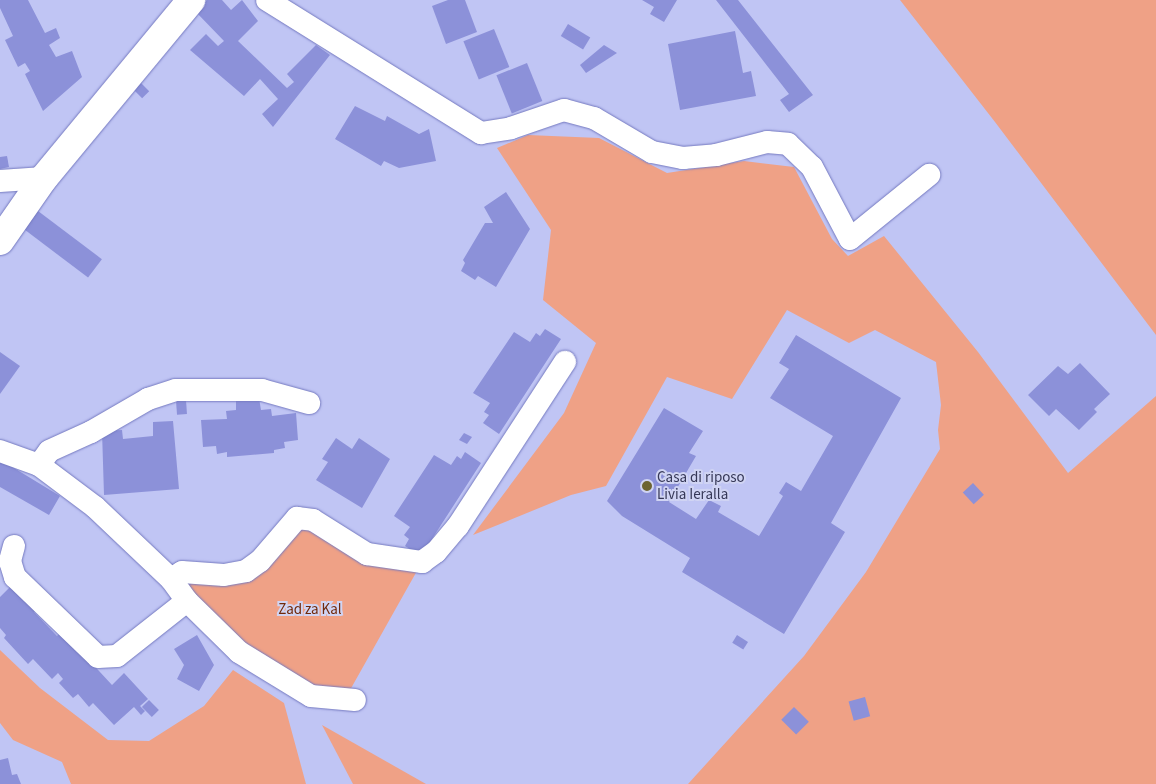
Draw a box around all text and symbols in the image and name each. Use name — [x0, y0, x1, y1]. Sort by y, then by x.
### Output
place label: Casa di riposo Livia Ieralla — [657, 468, 745, 503]
marker: Casa di riposo Livia Ieralla — [641, 480, 653, 492]
park label: Zad za Kal — [278, 601, 342, 619]

